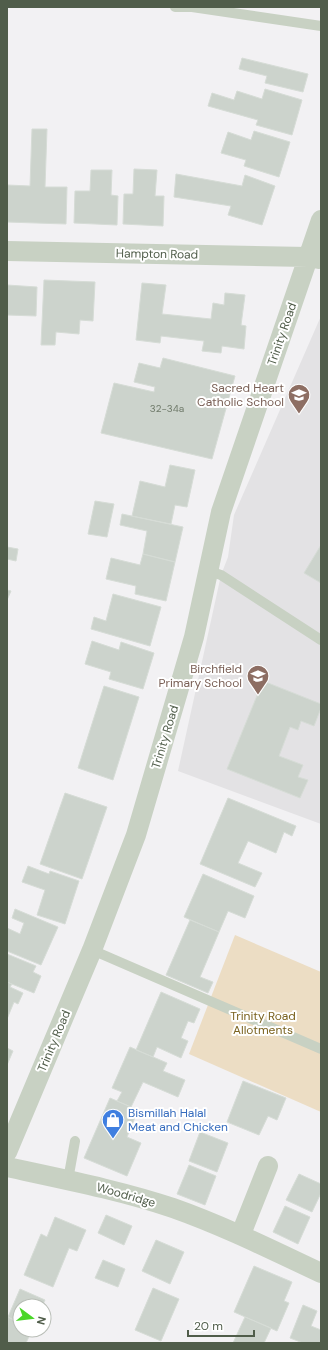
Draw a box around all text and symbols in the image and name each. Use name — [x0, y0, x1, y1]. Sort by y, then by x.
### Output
street label: Hampton Road — [116, 245, 198, 263]
street label: Trinity Road — [264, 300, 300, 368]
place label: Sacred Heart Catholic School — [197, 380, 284, 410]
school or university icon: Sacred Heart Catholic School — [286, 382, 312, 415]
house number: 32-34a — [150, 402, 184, 415]
place label: Birchfield Primary School — [159, 661, 242, 691]
school or university icon: Birchfield Primary School — [245, 663, 271, 696]
street label: Trinity Road — [148, 703, 182, 771]
street label: Trinity Road — [34, 1008, 74, 1074]
park label: Trinity Road Allotments — [230, 1008, 296, 1038]
place label: Bismillah Halal Meat and Chicken — [128, 1105, 228, 1135]
shop icon: Bismillah Halal Meat and Chicken — [100, 1107, 126, 1140]
street label: Woodridge — [95, 1179, 158, 1211]
north arrow — [12, 1298, 52, 1338]
scale bar — [188, 1312, 254, 1338]
text: N — [34, 1315, 49, 1326]
text: 20 m — [194, 1318, 223, 1334]

